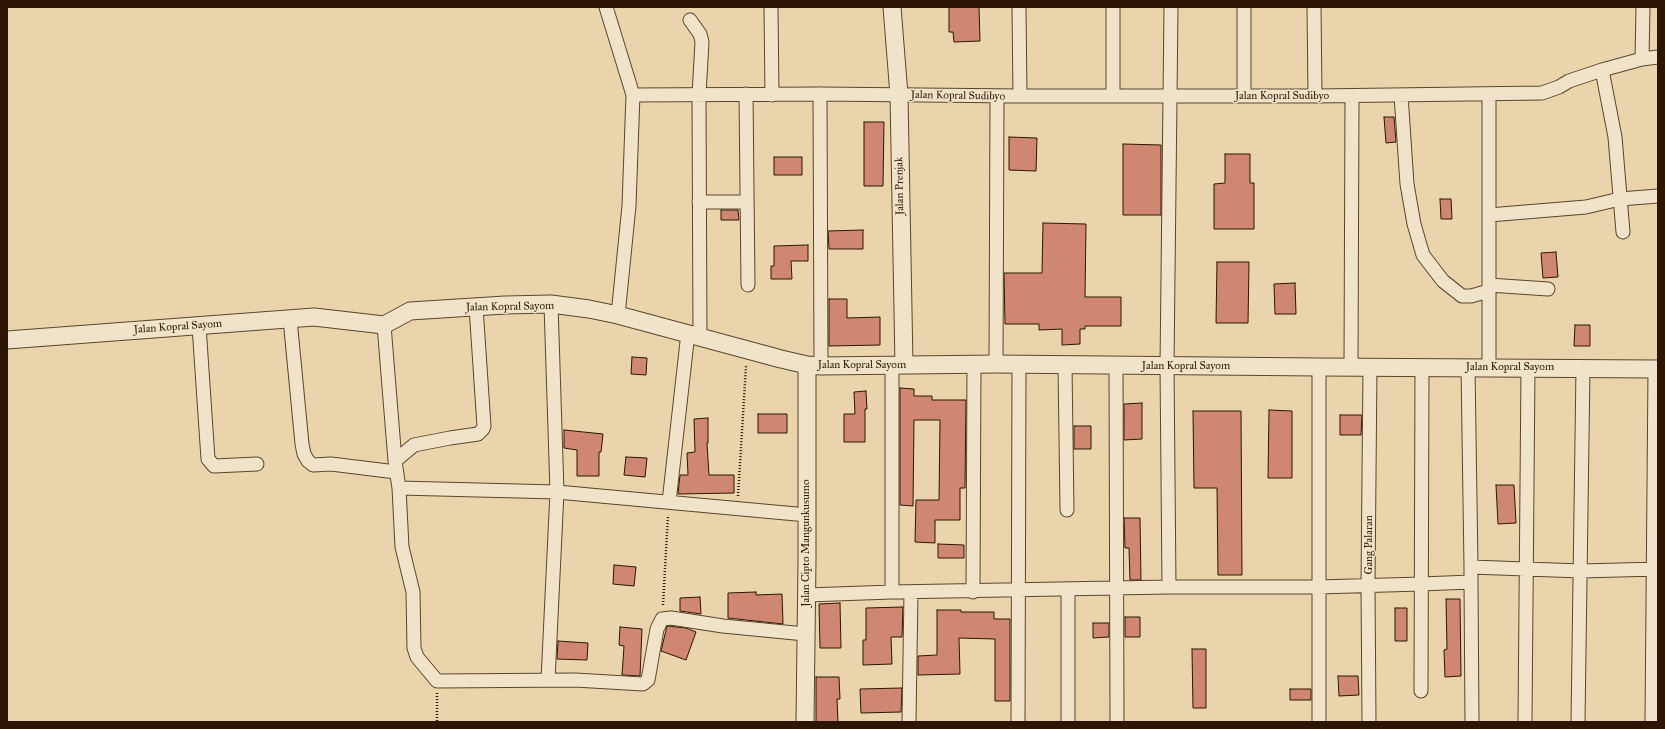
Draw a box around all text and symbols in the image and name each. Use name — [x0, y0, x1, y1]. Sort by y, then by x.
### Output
street label: Jalan Kopral Sudibyo — [911, 89, 1005, 103]
street label: Jalan Kopral Sudibyo — [1235, 89, 1329, 103]
street label: Jalan Prenjak — [893, 157, 907, 215]
street label: Jalan Kopral Sayom — [466, 300, 554, 314]
street label: Jalan Kopral Sayom — [133, 317, 223, 337]
street label: Jalan Kopral Sayom — [818, 358, 906, 372]
street label: Jalan Kopral Sayom — [1142, 359, 1230, 373]
street label: Jalan Kopral Sayom — [1466, 360, 1554, 374]
street label: Jalan Cipto Mangunkusumo — [799, 479, 813, 607]
street label: Gang Palaran — [1362, 515, 1376, 575]

